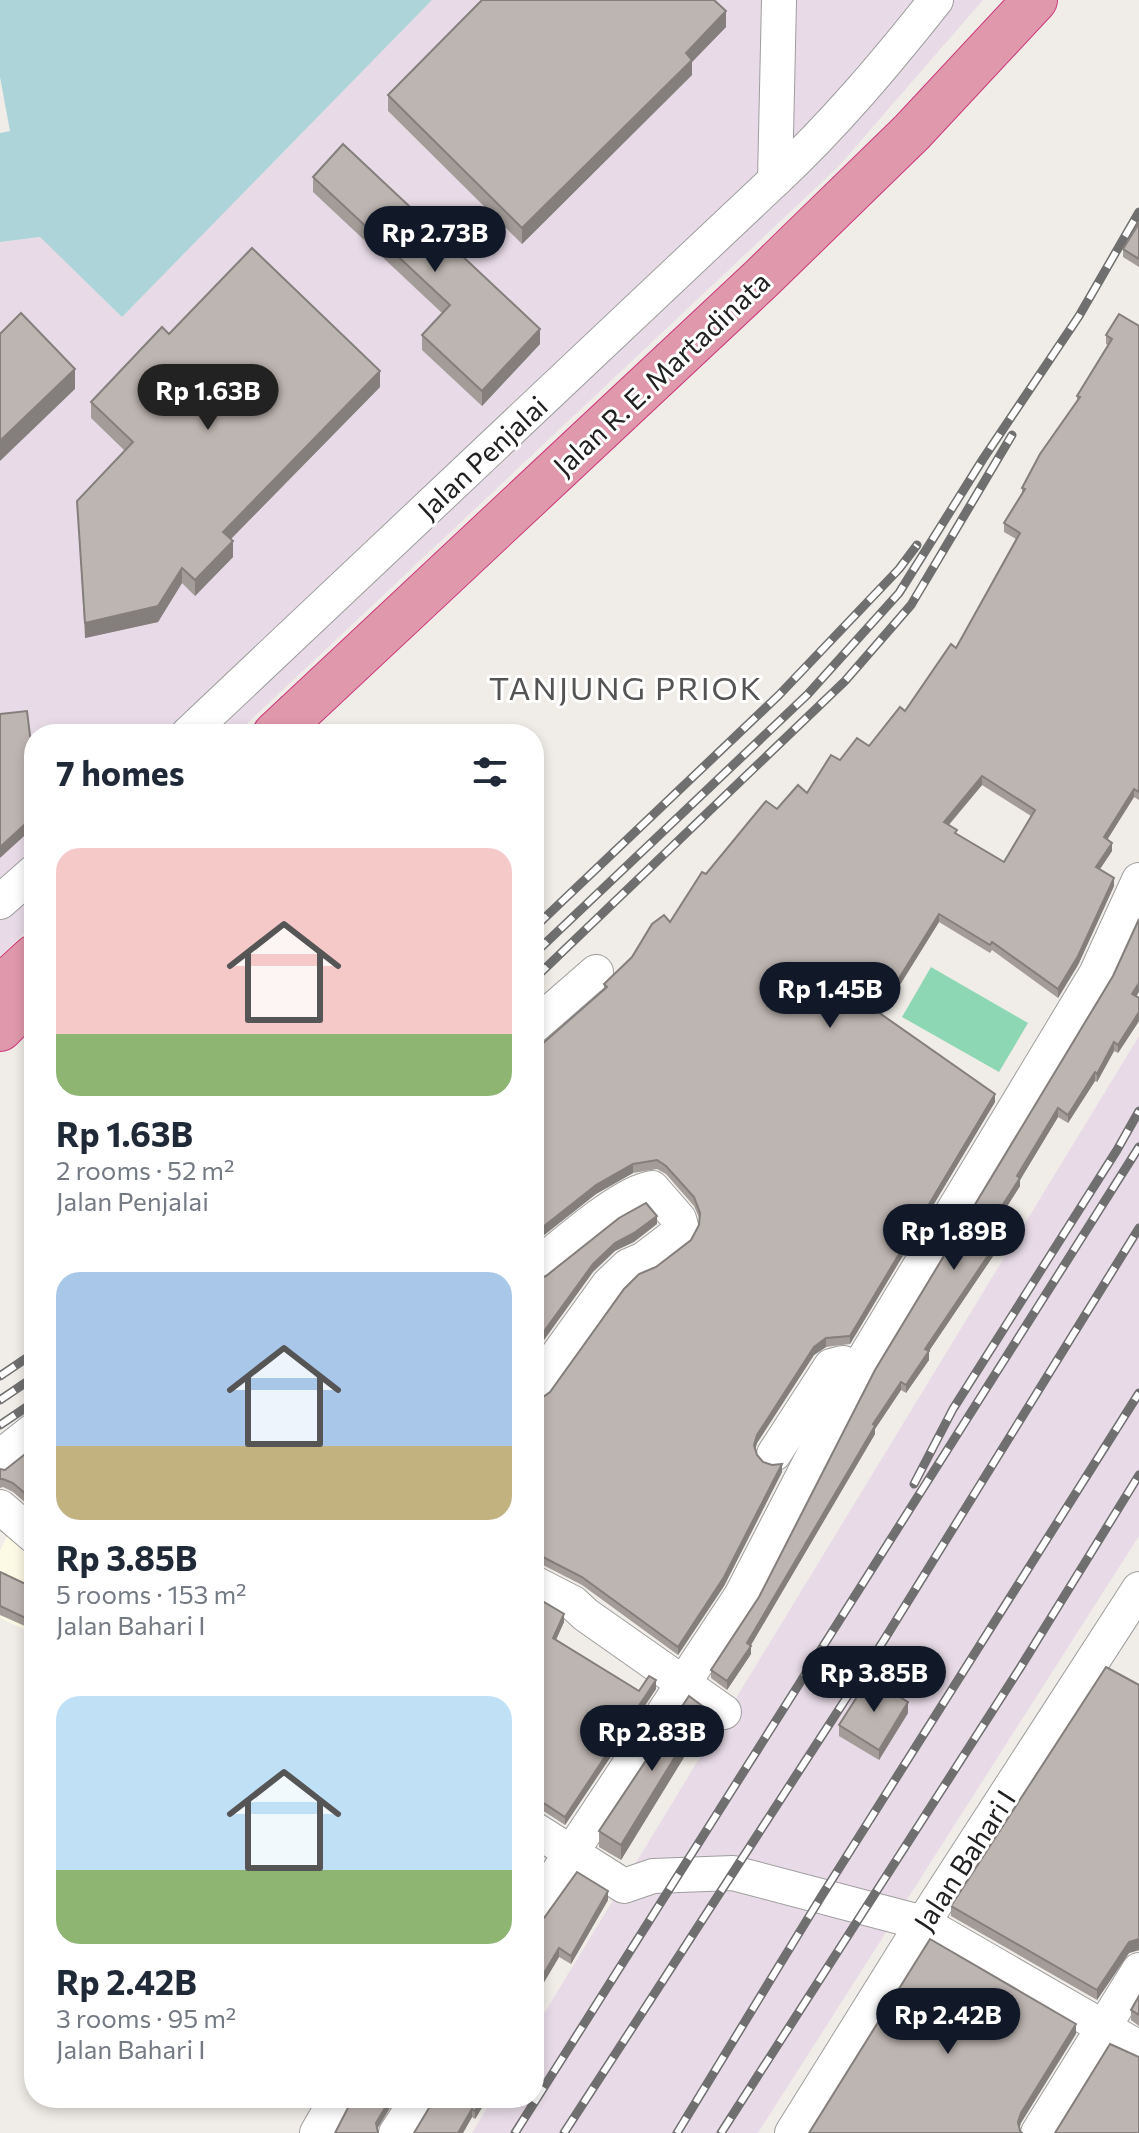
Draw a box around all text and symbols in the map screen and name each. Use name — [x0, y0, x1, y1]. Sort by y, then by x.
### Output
pin: Rp 2.73B — [352, 206, 518, 274]
text: Rp 2.73B — [382, 216, 488, 247]
street label: Jalan R. E. Martadinata — [546, 264, 776, 482]
pin: Rp 1.63B — [125, 364, 291, 432]
text: Rp 1.63B — [156, 374, 260, 405]
street label: Jalan Penjalai — [410, 388, 554, 526]
district label: TANJUNG PRIOK — [489, 667, 763, 707]
icon: filters — [468, 750, 512, 794]
text: 7 homes — [56, 751, 185, 793]
icon: home — [212, 900, 356, 1044]
pin: Rp 1.45B — [747, 962, 913, 1030]
text: Rp 1.45B — [777, 972, 883, 1003]
text: Rp 1.63B — [56, 1112, 193, 1154]
text: 2 rooms · 52 m² — [56, 1154, 234, 1185]
text: Jalan Penjalai — [56, 1185, 209, 1216]
pin: Rp 1.89B — [871, 1204, 1037, 1272]
text: Rp 1.89B — [901, 1214, 1007, 1245]
icon: home — [212, 1324, 356, 1468]
text: Rp 3.85B — [56, 1536, 197, 1578]
text: 5 rooms · 153 m² — [56, 1578, 247, 1609]
text: Jalan Bahari I — [56, 1609, 205, 1640]
pin: Rp 3.85B — [791, 1646, 957, 1714]
text: Rp 3.85B — [820, 1656, 928, 1687]
pin: Rp 2.83B — [569, 1705, 735, 1773]
text: Rp 2.83B — [598, 1715, 706, 1746]
icon: home — [212, 1748, 356, 1892]
street label: Jalan Bahari I — [906, 1783, 1022, 1937]
text: Rp 2.42B — [56, 1960, 197, 2002]
pin: Rp 2.42B — [865, 1988, 1031, 2056]
text: Rp 2.42B — [894, 1998, 1002, 2029]
text: 3 rooms · 95 m² — [56, 2002, 236, 2033]
text: Jalan Bahari I — [56, 2033, 205, 2064]

